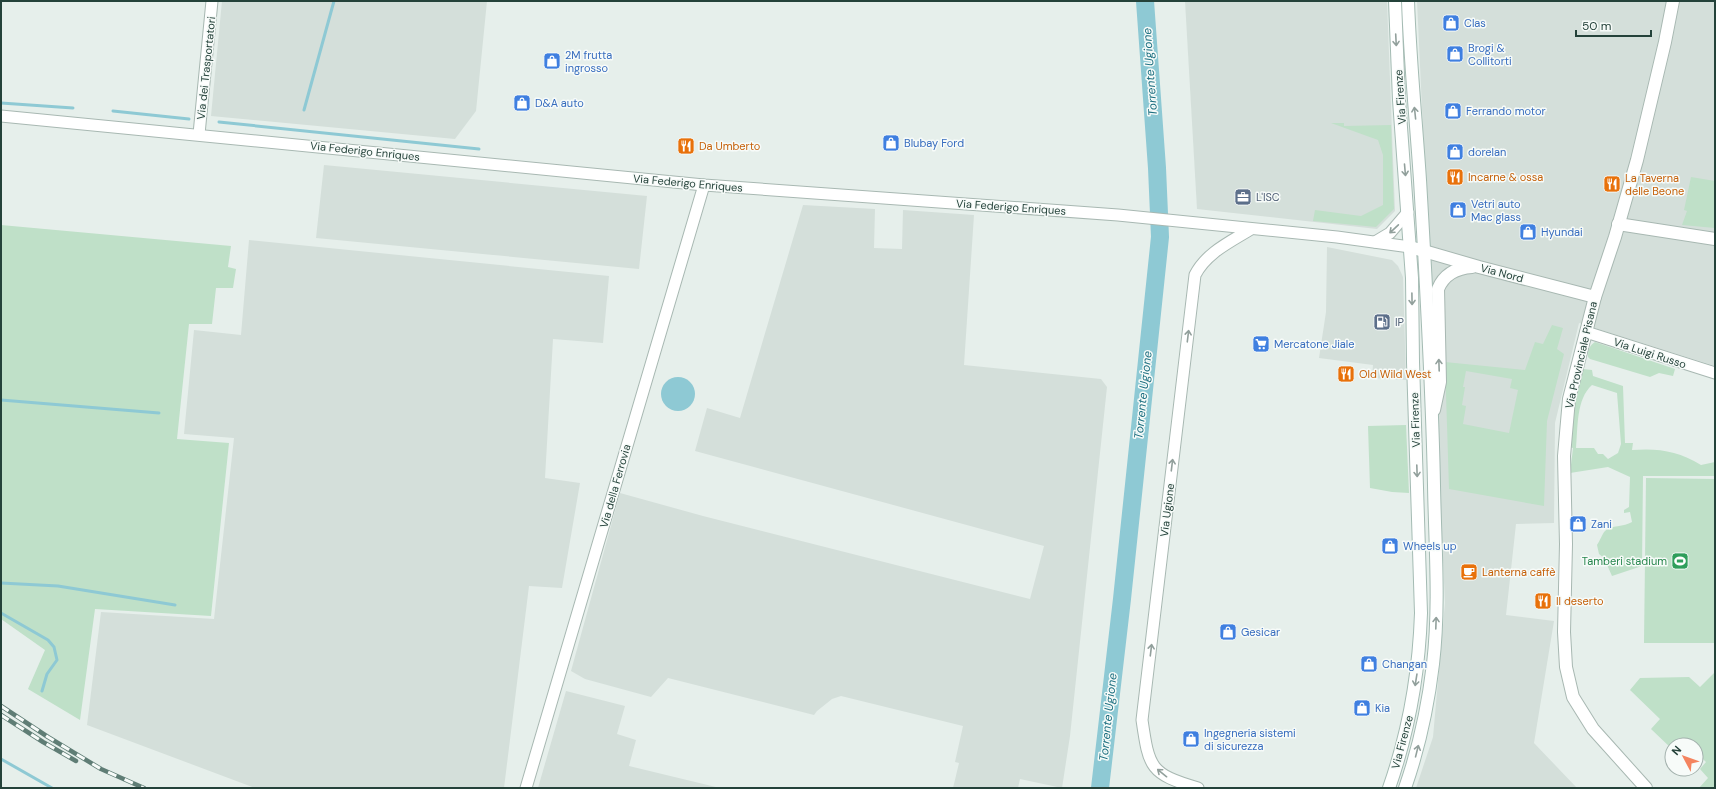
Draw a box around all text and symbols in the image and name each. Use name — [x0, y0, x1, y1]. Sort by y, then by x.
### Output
scale bar — [1576, 12, 1651, 38]
shop icon: Clas — [1441, 13, 1461, 33]
street label: Via dei Trasportatori — [194, 16, 218, 120]
place label: Clas — [1464, 16, 1486, 30]
text: 50 m — [1582, 18, 1611, 34]
water label: Torrente Ugione — [1139, 27, 1161, 117]
one-way arrow — [1393, 33, 1400, 46]
place label: Brogi & Collitorti — [1468, 41, 1512, 68]
shop icon: Brogi & Collitorti — [1445, 44, 1465, 64]
place label: 2M frutta ingrosso — [565, 48, 612, 75]
shop icon: 2M frutta ingrosso — [542, 51, 562, 71]
street label: Via Firenze — [1391, 69, 1409, 125]
shop icon: D&A auto — [512, 93, 532, 113]
place label: D&A auto — [535, 96, 584, 110]
shop icon: Ferrando motor — [1443, 101, 1463, 121]
place label: Ferrando motor — [1466, 104, 1546, 118]
one-way arrow — [1411, 107, 1418, 120]
shop icon: Blubay Ford — [881, 133, 901, 153]
restaurant icon: Da Umberto — [676, 136, 696, 156]
place label: Blubay Ford — [904, 136, 964, 150]
street label: Via Federigo Enriques — [309, 138, 421, 164]
place label: Da Umberto — [699, 139, 760, 153]
shop icon: dorelan — [1445, 142, 1465, 162]
place label: dorelan — [1468, 145, 1506, 159]
one-way arrow — [1401, 163, 1408, 176]
restaurant icon: Incarne & ossa — [1445, 167, 1465, 187]
place label: Incarne & ossa — [1468, 170, 1543, 184]
street label: Via Federigo Enriques — [632, 171, 744, 195]
place label: La Taverna delle Beone — [1625, 171, 1684, 198]
restaurant icon: La Taverna delle Beone — [1602, 174, 1622, 194]
office icon: L'ISC — [1233, 187, 1253, 207]
place label: L'ISC — [1256, 190, 1280, 204]
street label: Via Federigo Enriques — [956, 196, 1066, 218]
place label: Vetri auto Mac glass — [1471, 197, 1521, 224]
shop icon: Vetri auto Mac glass — [1448, 200, 1468, 220]
shop icon: Hyundai — [1518, 222, 1538, 242]
one-way arrow — [1389, 224, 1399, 234]
place label: Hyundai — [1541, 225, 1583, 239]
street label: Via Nord — [1479, 261, 1525, 285]
one-way arrow — [1408, 292, 1416, 305]
street label: Via Provinciale Pisana — [1562, 300, 1600, 410]
fuel station icon: IP — [1372, 312, 1392, 332]
place label: IP — [1395, 315, 1404, 329]
one-way arrow — [1184, 330, 1191, 343]
supermarket icon: Mercatone Jiale — [1251, 334, 1271, 354]
street label: Via Luigi Russo — [1612, 335, 1688, 371]
place label: Mercatone Jiale — [1274, 337, 1355, 351]
water label: Torrente Ugione — [1130, 350, 1156, 440]
one-way arrow — [1436, 359, 1443, 372]
restaurant icon: Old Wild West — [1336, 364, 1356, 384]
place label: Old Wild West — [1359, 367, 1431, 381]
street label: Via Firenze — [1407, 392, 1423, 448]
street label: Via della Ferrovia — [596, 443, 634, 529]
one-way arrow — [1169, 459, 1176, 472]
one-way arrow — [1413, 464, 1421, 477]
street label: Via Ugione — [1157, 482, 1177, 538]
shop icon: Zani — [1568, 514, 1588, 534]
place label: Zani — [1591, 517, 1612, 531]
shop icon: Wheels up — [1380, 536, 1400, 556]
place label: Wheels up — [1403, 539, 1457, 553]
sports icon: Tamberi stadium — [1670, 551, 1690, 571]
place label: Tamberi stadium — [1582, 554, 1667, 568]
cafe icon: Lanterna caffè — [1459, 562, 1479, 582]
place label: Lanterna caffè — [1482, 565, 1556, 579]
restaurant icon: Il deserto — [1533, 591, 1553, 611]
place label: Il deserto — [1556, 594, 1604, 608]
one-way arrow — [1432, 617, 1439, 630]
shop icon: Gesicar — [1218, 622, 1238, 642]
place label: Gesicar — [1241, 625, 1280, 639]
one-way arrow — [1147, 644, 1154, 657]
shop icon: Changan — [1359, 654, 1379, 674]
place label: Changan — [1382, 657, 1427, 671]
water label: Torrente Ugione — [1095, 672, 1121, 762]
one-way arrow — [1412, 673, 1420, 686]
shop icon: Kia — [1352, 698, 1372, 718]
place label: Kia — [1375, 701, 1390, 715]
street label: Via Firenze — [1388, 714, 1416, 770]
place label: Ingegneria sistemi di sicurezza — [1204, 726, 1296, 753]
shop icon: Ingegneria sistemi di sicurezza — [1181, 729, 1201, 749]
north arrow — [1664, 737, 1704, 777]
text: N — [1669, 743, 1684, 758]
one-way arrow — [1414, 745, 1421, 758]
one-way arrow — [1157, 769, 1168, 778]

